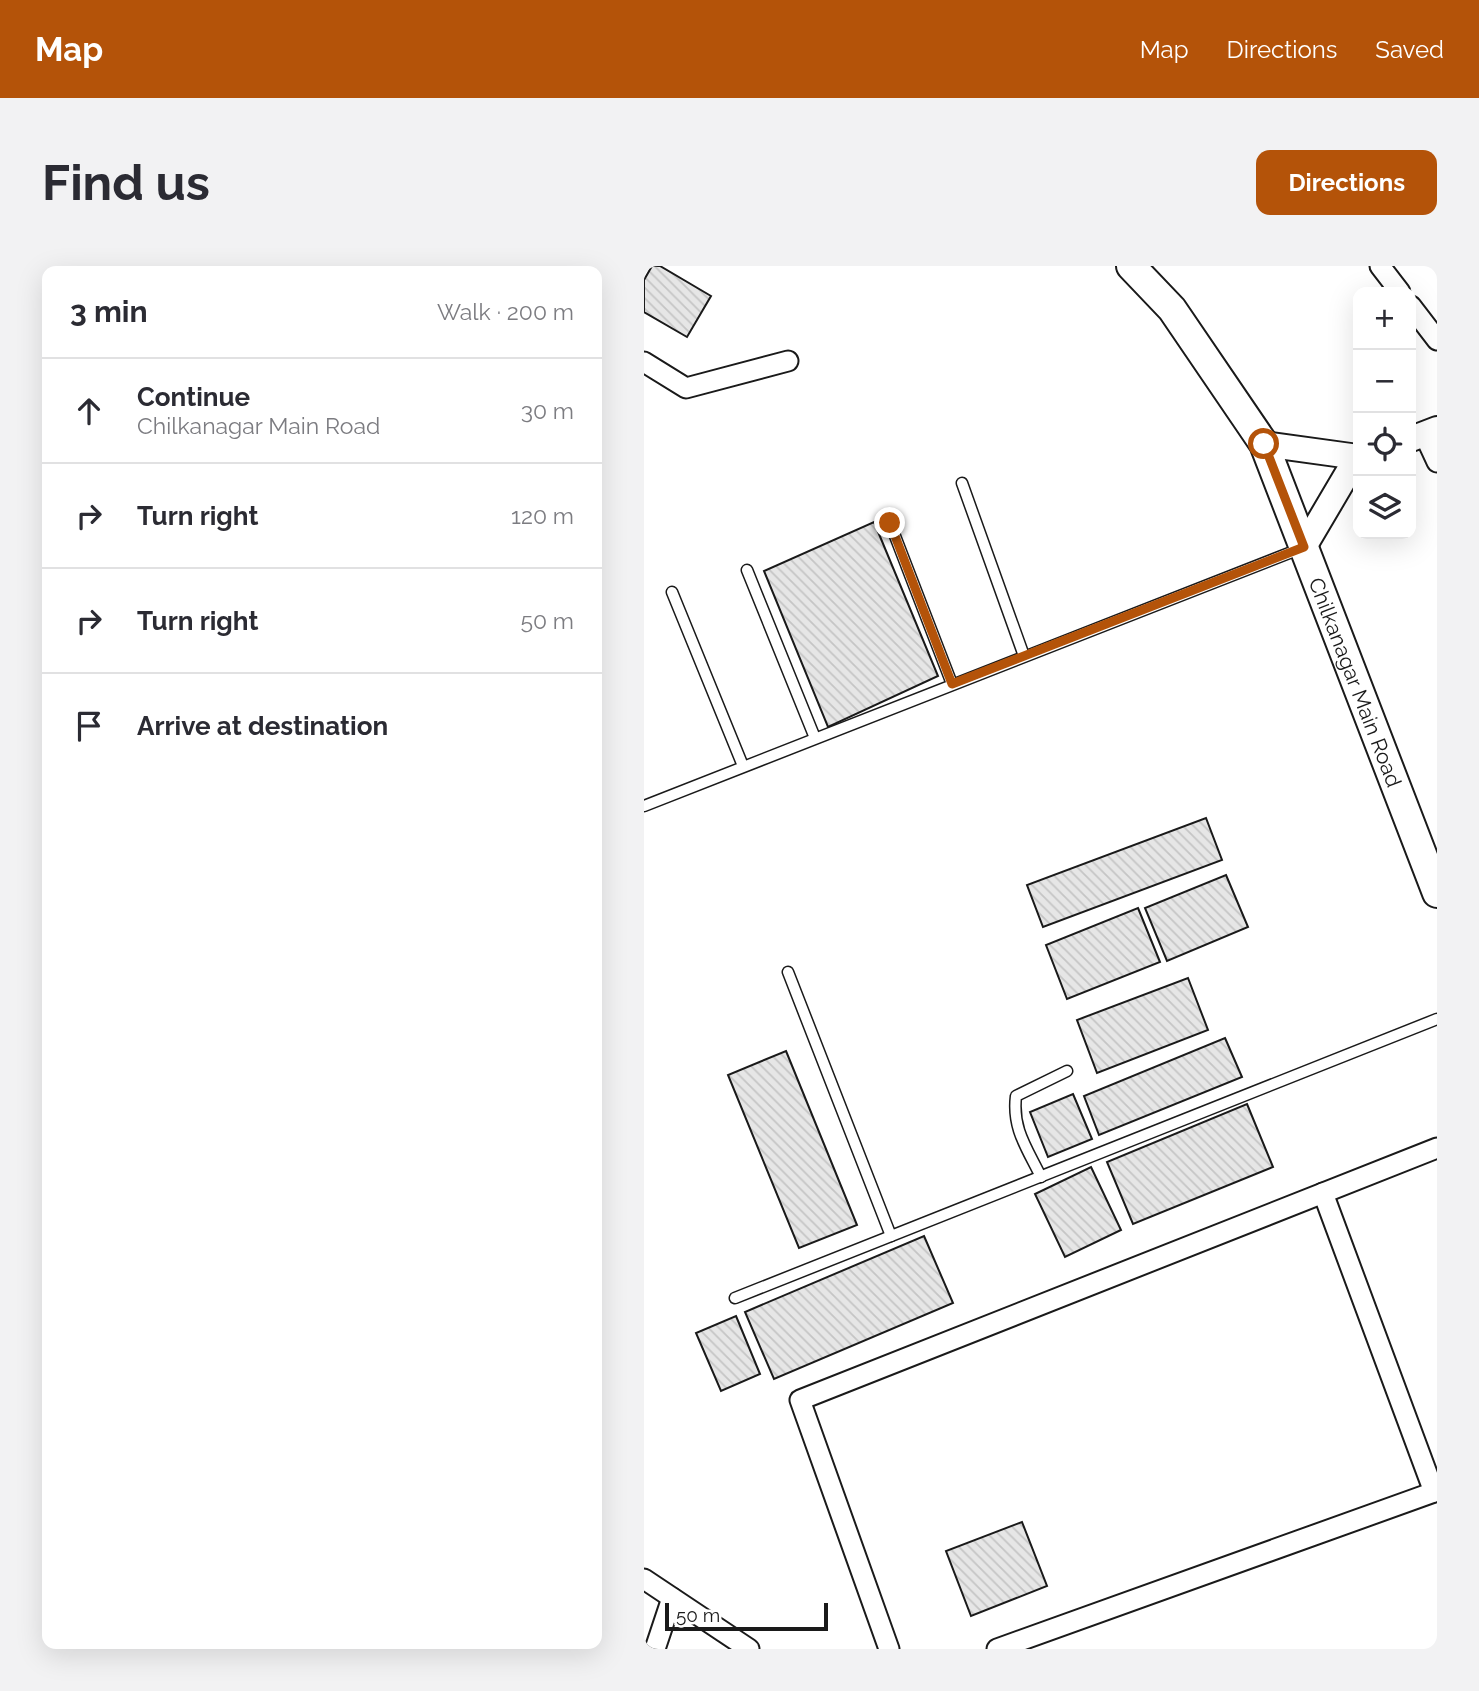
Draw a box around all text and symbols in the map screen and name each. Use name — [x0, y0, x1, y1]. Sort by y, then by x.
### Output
text: Map — [35, 30, 103, 69]
text: Map — [1140, 35, 1189, 64]
text: Directions — [1227, 35, 1337, 64]
text: Saved — [1375, 35, 1444, 64]
button: Directions — [1256, 150, 1437, 215]
text: Find us — [42, 154, 210, 211]
map controls — [1353, 287, 1416, 539]
button: + — [1353, 287, 1416, 350]
text: 3 min — [70, 294, 148, 329]
text: Walk · 200 m — [437, 298, 574, 325]
button: − — [1353, 350, 1416, 413]
text: Continue — [137, 382, 250, 412]
icon: ahead — [70, 392, 108, 430]
text: 30 m — [521, 397, 574, 424]
text: Chilkanagar Main Road — [137, 412, 380, 439]
button: locate — [1353, 413, 1416, 476]
route start — [1248, 428, 1279, 459]
button: layers — [1353, 476, 1416, 539]
icon: right — [70, 497, 108, 535]
text: Turn right — [137, 501, 258, 531]
text: 120 m — [511, 502, 574, 529]
route end — [874, 507, 905, 538]
street label: Chilkanagar Main Road — [1304, 574, 1407, 790]
icon: right — [70, 602, 108, 640]
text: Turn right — [137, 606, 258, 636]
text: 50 m — [520, 607, 574, 634]
icon: arrive — [70, 707, 108, 745]
text: Arrive at destination — [137, 711, 388, 741]
scale bar — [665, 1600, 828, 1632]
text: 50 m — [676, 1604, 720, 1626]

